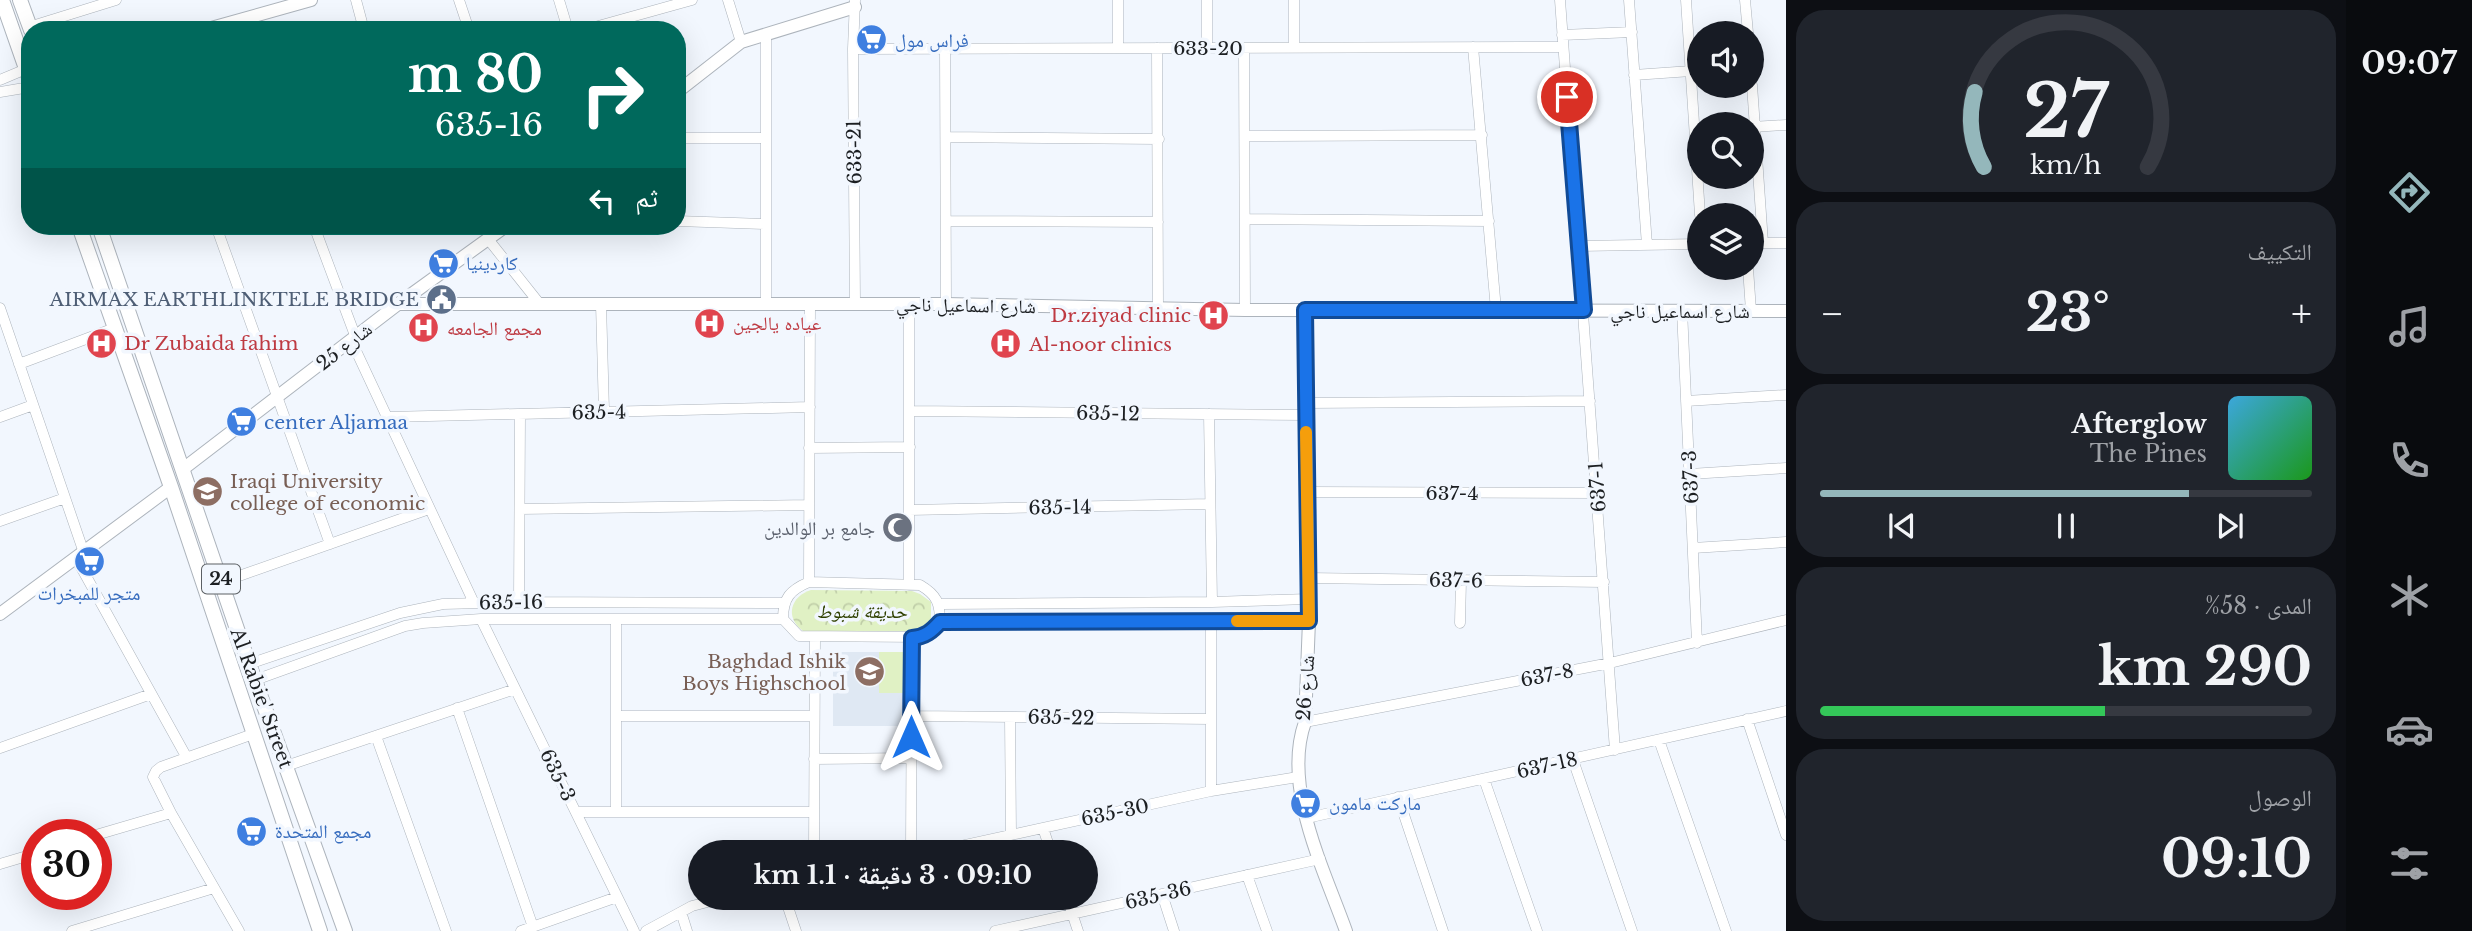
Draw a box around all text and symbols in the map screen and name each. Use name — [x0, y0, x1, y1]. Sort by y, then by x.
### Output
map controls — [1687, 21, 1764, 280]
button: sound — [1687, 21, 1764, 98]
supermarket icon: فراس مول — [855, 23, 889, 57]
place label: فراس مول — [895, 29, 969, 52]
street label: 633-20 — [1173, 37, 1243, 60]
text: 09:07 — [2361, 43, 2457, 83]
text: 80 m — [408, 44, 543, 105]
icon: right — [567, 49, 658, 140]
text: 27 — [2024, 66, 2110, 157]
pin — [1537, 67, 1597, 127]
icon: arrive — [1548, 78, 1586, 116]
text: 635-16 — [435, 105, 543, 145]
button: search — [1687, 112, 1764, 189]
street label: 633-21 — [842, 119, 867, 184]
text: km/h — [2031, 150, 2101, 181]
icon: directions — [2385, 168, 2434, 217]
icon: left — [583, 182, 621, 220]
text: ثم — [635, 182, 658, 214]
button: layers — [1687, 203, 1764, 280]
text: التكييف — [2247, 238, 2312, 266]
supermarket icon: كاردينيا — [426, 246, 460, 280]
place label: كاردينيا — [466, 252, 518, 275]
text: 23° — [2025, 281, 2110, 345]
public building icon: AIRMAX EARTHLINKTELE BRIDGE — [425, 282, 459, 316]
place label: AIRMAX EARTHLINKTELE BRIDGE — [49, 288, 419, 311]
text: − — [1820, 290, 1844, 337]
text: + — [2291, 290, 2312, 337]
street label: شارع اسماعيل ناجي — [896, 293, 1036, 322]
hospital icon: Dr.ziyad clinic — [1197, 298, 1231, 332]
street label: شارع اسماعيل ناجي — [1610, 300, 1750, 327]
icon: music — [2385, 302, 2434, 351]
place label: Dr.ziyad clinic — [1051, 304, 1191, 327]
hospital icon: عياده يالجين — [693, 306, 727, 340]
hospital icon: مجمع الجامعه — [407, 311, 441, 345]
place label: عياده يالجين — [733, 312, 822, 335]
place label: مجمع الجامعه — [447, 317, 542, 341]
street label: شارع 25 — [312, 318, 377, 375]
hospital icon: Dr Zubaida fahim — [84, 326, 118, 360]
hospital icon: Al-noor clinics — [989, 327, 1023, 361]
place label: Dr Zubaida fahim — [124, 332, 298, 355]
place label: Al-noor clinics — [1028, 333, 1172, 356]
street label: 635-4 — [571, 401, 627, 424]
street label: 635-12 — [1076, 401, 1140, 426]
supermarket icon: center Aljamaa — [224, 405, 258, 439]
text: Afterglow — [2072, 408, 2207, 440]
place label: center Aljamaa — [264, 411, 409, 434]
icon: phone — [2385, 436, 2434, 485]
text: The Pines — [2090, 440, 2207, 468]
street label: 637-3 — [1678, 450, 1703, 504]
street label: 637-1 — [1584, 461, 1611, 513]
place label: Iraqi University college of economic — [230, 470, 425, 515]
school or university icon: Iraqi University college of economic — [190, 475, 224, 509]
street label: 637-4 — [1425, 482, 1479, 505]
street label: 635-14 — [1028, 495, 1092, 520]
icon: previous — [1883, 507, 1921, 545]
icon: pause — [2047, 507, 2085, 545]
icon: next — [2211, 507, 2249, 545]
mosque icon: جامع بر الوالدين — [881, 511, 915, 545]
place label: جامع بر الوالدين — [764, 517, 875, 541]
supermarket icon: متجر للمبخرات — [72, 545, 106, 579]
road number: 24 — [202, 564, 240, 594]
street label: 637-6 — [1429, 569, 1483, 592]
icon: climate — [2385, 571, 2434, 620]
place label: متجر للمبخرات — [38, 582, 140, 605]
street label: 635-16 — [479, 590, 543, 615]
text: المدى · 58% — [2205, 592, 2312, 620]
park label: حديقة شبوط — [817, 600, 908, 623]
street label: Al Rabie' Street — [225, 624, 298, 772]
text: 290 km — [2098, 635, 2312, 699]
place label: Baghdad Ishik Boys Highschool — [682, 650, 846, 695]
school or university icon: Baghdad Ishik Boys Highschool — [852, 655, 886, 689]
street label: شارع 26 — [1292, 655, 1319, 722]
street label: 637-8 — [1519, 659, 1576, 692]
position arrow — [874, 700, 948, 774]
street label: 635-22 — [1027, 705, 1095, 730]
icon: car — [2385, 705, 2434, 754]
street label: 635-3 — [535, 745, 580, 805]
street label: 637-18 — [1514, 747, 1580, 784]
text: الوصول — [2248, 784, 2312, 812]
supermarket icon: ماركت مامون — [1289, 786, 1323, 820]
place label: ماركت مامون — [1329, 792, 1421, 815]
street label: 635-30 — [1079, 794, 1151, 831]
supermarket icon: مجمع المتحدة — [235, 814, 269, 848]
speed limit sign: 30 — [21, 819, 112, 910]
place label: مجمع المتحدة — [275, 820, 371, 844]
text: 09:10 — [2161, 827, 2312, 891]
icon: filters — [2385, 839, 2434, 888]
text: 09:10 · 3 دقيقة · 1.1 km — [754, 859, 1032, 891]
street label: 635-36 — [1123, 877, 1194, 914]

